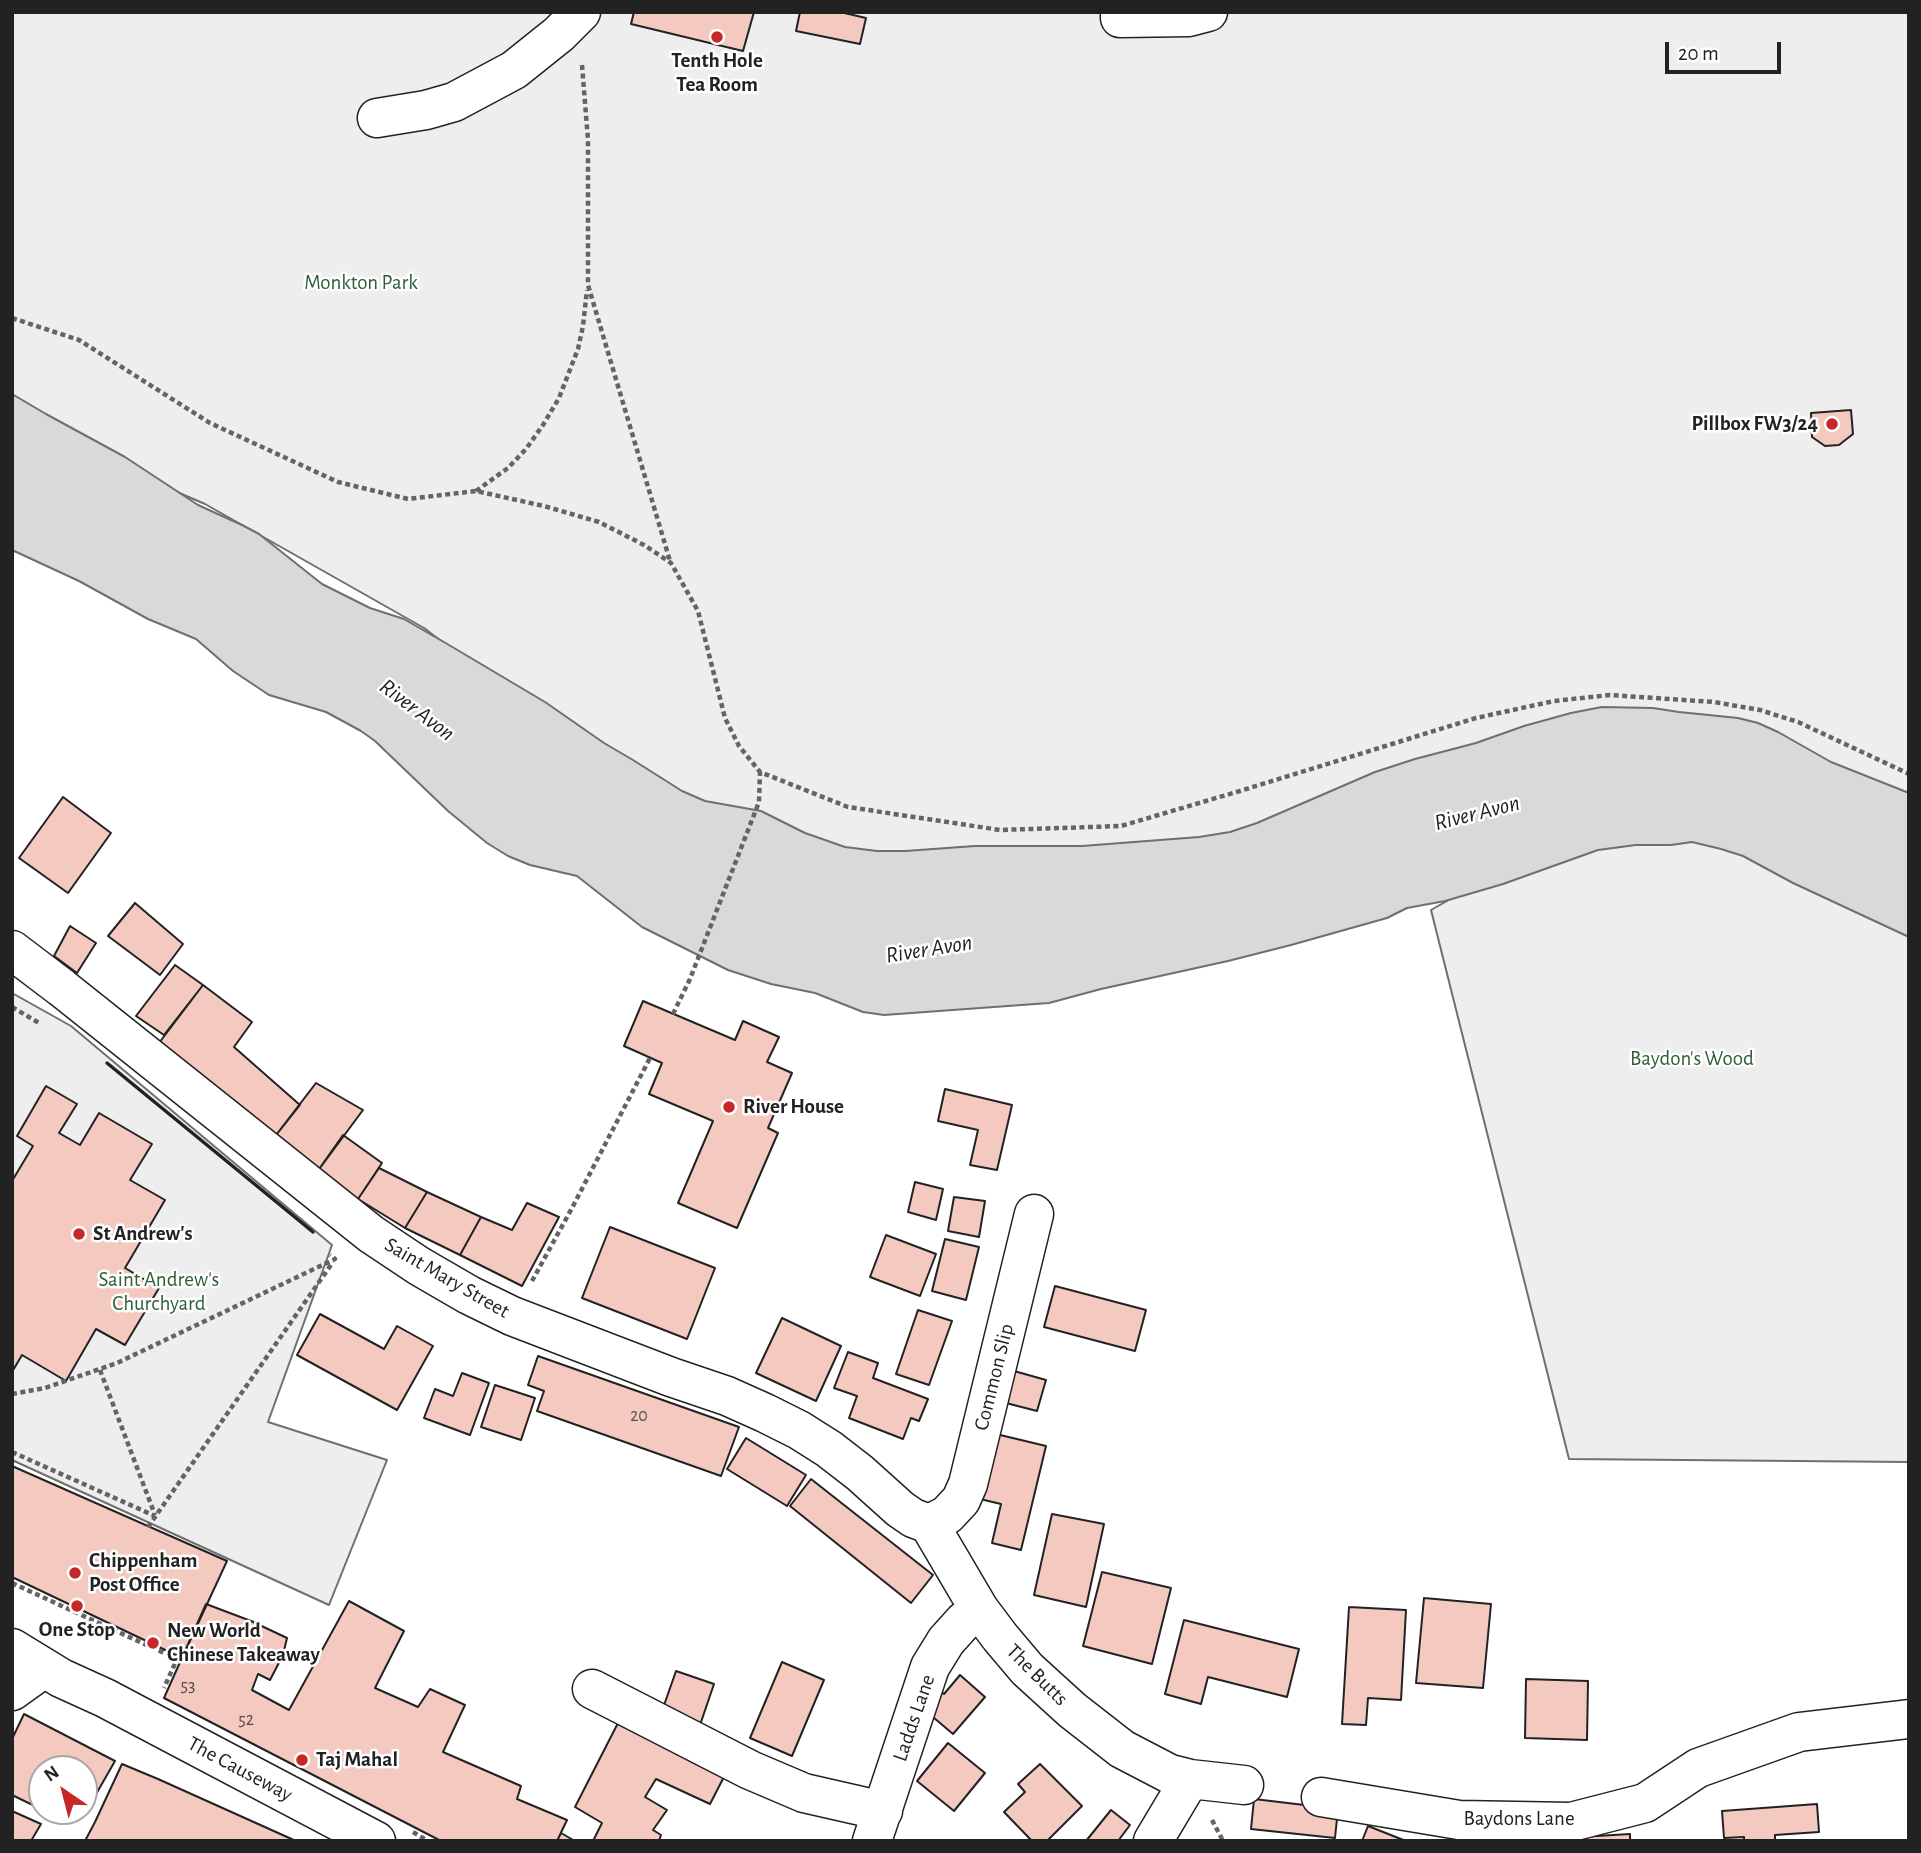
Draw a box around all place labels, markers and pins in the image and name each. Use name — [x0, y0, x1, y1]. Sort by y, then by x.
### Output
marker: Tenth Hole Tea Room — [709, 29, 725, 45]
place label: Tenth Hole Tea Room — [671, 48, 763, 98]
place label: Pillbox FW3/24 — [1691, 411, 1818, 437]
marker: Pillbox FW3/24 — [1824, 416, 1840, 432]
place label: River House — [743, 1094, 844, 1120]
marker: River House — [721, 1099, 737, 1115]
place label: St Andrew's — [93, 1221, 192, 1247]
marker: St Andrew's — [71, 1226, 87, 1242]
place label: Chippenham Post Office — [89, 1548, 197, 1598]
marker: Chippenham Post Office — [67, 1565, 83, 1581]
marker: One Stop — [69, 1598, 85, 1614]
place label: One Stop — [39, 1617, 115, 1643]
place label: New World Chinese Takeaway — [167, 1618, 320, 1668]
marker: New World Chinese Takeaway — [145, 1635, 161, 1651]
place label: Taj Mahal — [316, 1747, 398, 1773]
marker: Taj Mahal — [294, 1752, 310, 1768]

